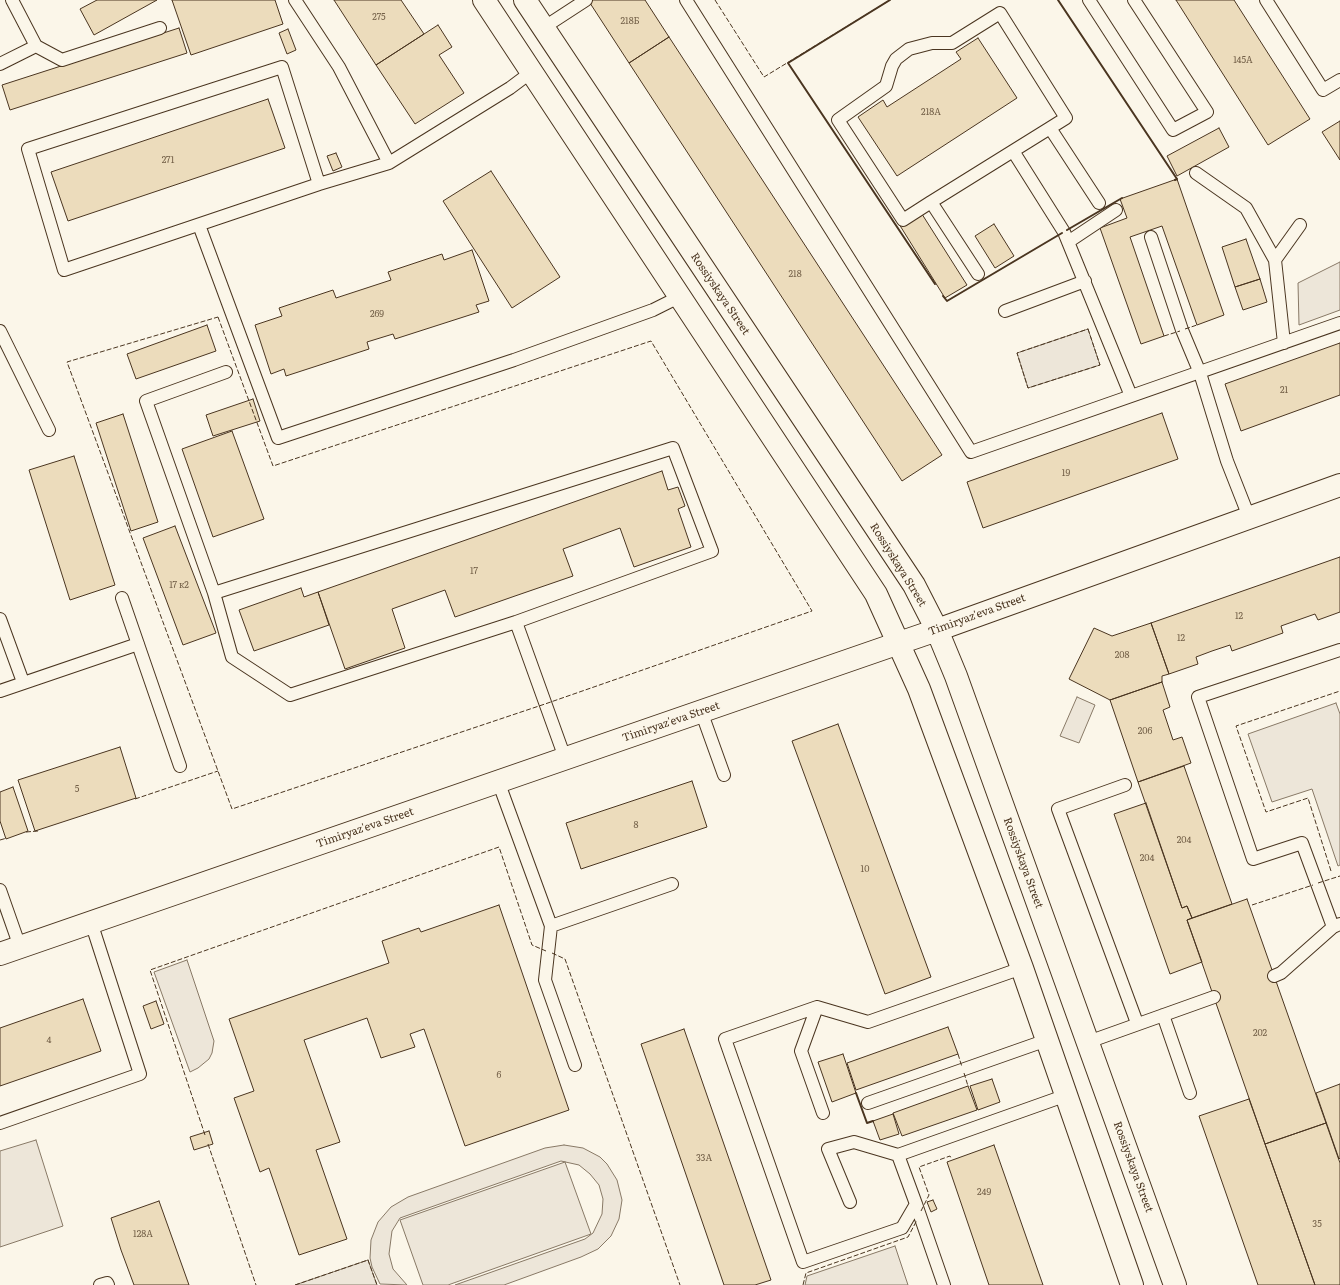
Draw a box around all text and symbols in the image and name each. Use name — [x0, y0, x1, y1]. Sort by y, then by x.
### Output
house number: 275 — [372, 12, 386, 22]
house number: 218Б — [620, 16, 640, 26]
house number: 145А — [1233, 55, 1253, 65]
house number: 218А — [921, 107, 941, 117]
house number: 271 — [162, 155, 174, 165]
street label: Rossiyskaya Street — [688, 251, 752, 337]
house number: 218 — [788, 269, 802, 279]
house number: 269 — [370, 309, 384, 319]
house number: 21 — [1280, 385, 1288, 395]
house number: 19 — [1062, 468, 1070, 478]
street label: Rossiyskaya Street — [867, 521, 929, 609]
house number: 17 — [470, 566, 478, 576]
house number: 17 к2 — [169, 580, 189, 590]
street label: Timiryaz'eva Street — [927, 591, 1027, 639]
house number: 12 — [1235, 611, 1243, 621]
house number: 12 — [1177, 633, 1185, 643]
house number: 208 — [1115, 650, 1129, 660]
street label: Timiryaz'eva Street — [620, 699, 722, 745]
house number: 206 — [1138, 726, 1152, 736]
house number: 5 — [75, 784, 79, 794]
street label: Timiryaz'eva Street — [314, 805, 416, 851]
street label: Rossiyskaya Street — [1000, 816, 1046, 910]
house number: 8 — [634, 820, 638, 830]
house number: 204 — [1177, 835, 1191, 845]
house number: 204 — [1140, 853, 1154, 863]
house number: 10 — [861, 864, 869, 874]
house number: 202 — [1253, 1028, 1267, 1038]
house number: 4 — [47, 1035, 51, 1045]
house number: 6 — [497, 1070, 501, 1080]
street label: Rossiyskaya Street — [1110, 1120, 1156, 1214]
house number: 33А — [696, 1153, 712, 1163]
house number: 249 — [977, 1187, 991, 1197]
house number: 35 — [1312, 1219, 1322, 1229]
house number: 128А — [133, 1229, 153, 1239]

